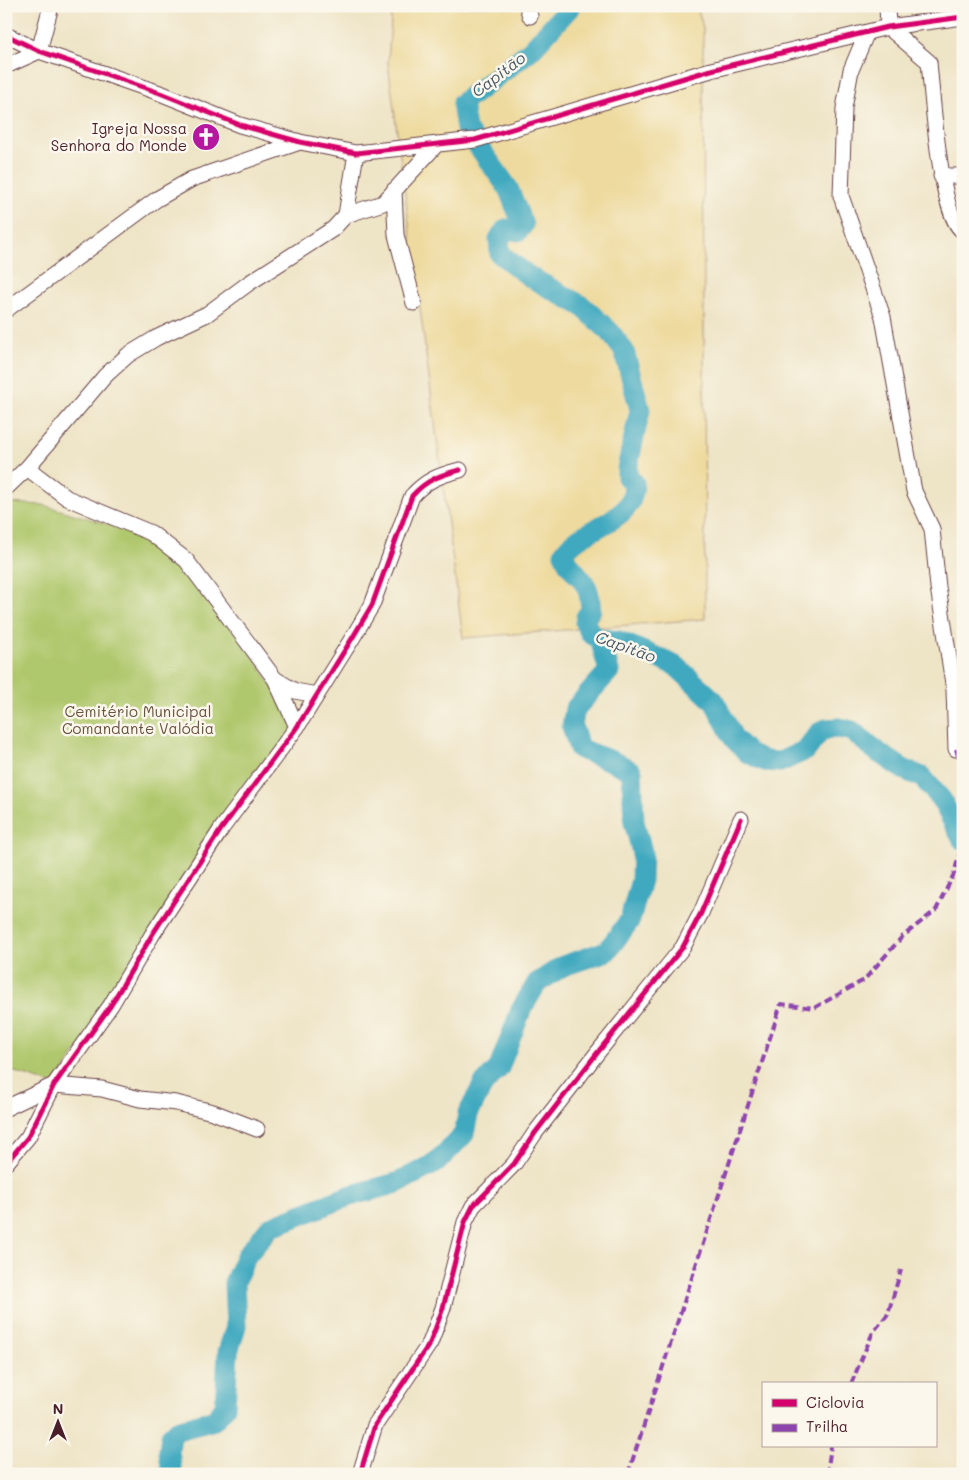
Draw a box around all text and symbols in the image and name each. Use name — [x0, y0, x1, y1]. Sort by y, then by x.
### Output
water label: Capitão — [467, 46, 530, 101]
place label: Igreja Nossa Senhora do Monde — [51, 118, 187, 155]
church icon: Igreja Nossa Senhora do Monde — [191, 122, 221, 152]
water label: Capitão — [593, 625, 660, 667]
park label: Cemitério Municipal Comandante Valódia — [62, 701, 214, 738]
legend — [762, 1382, 936, 1448]
text: Ciclovia — [806, 1392, 865, 1412]
north arrow — [32, 1398, 82, 1448]
text: N — [53, 1399, 63, 1418]
text: Trilha — [806, 1416, 848, 1436]

